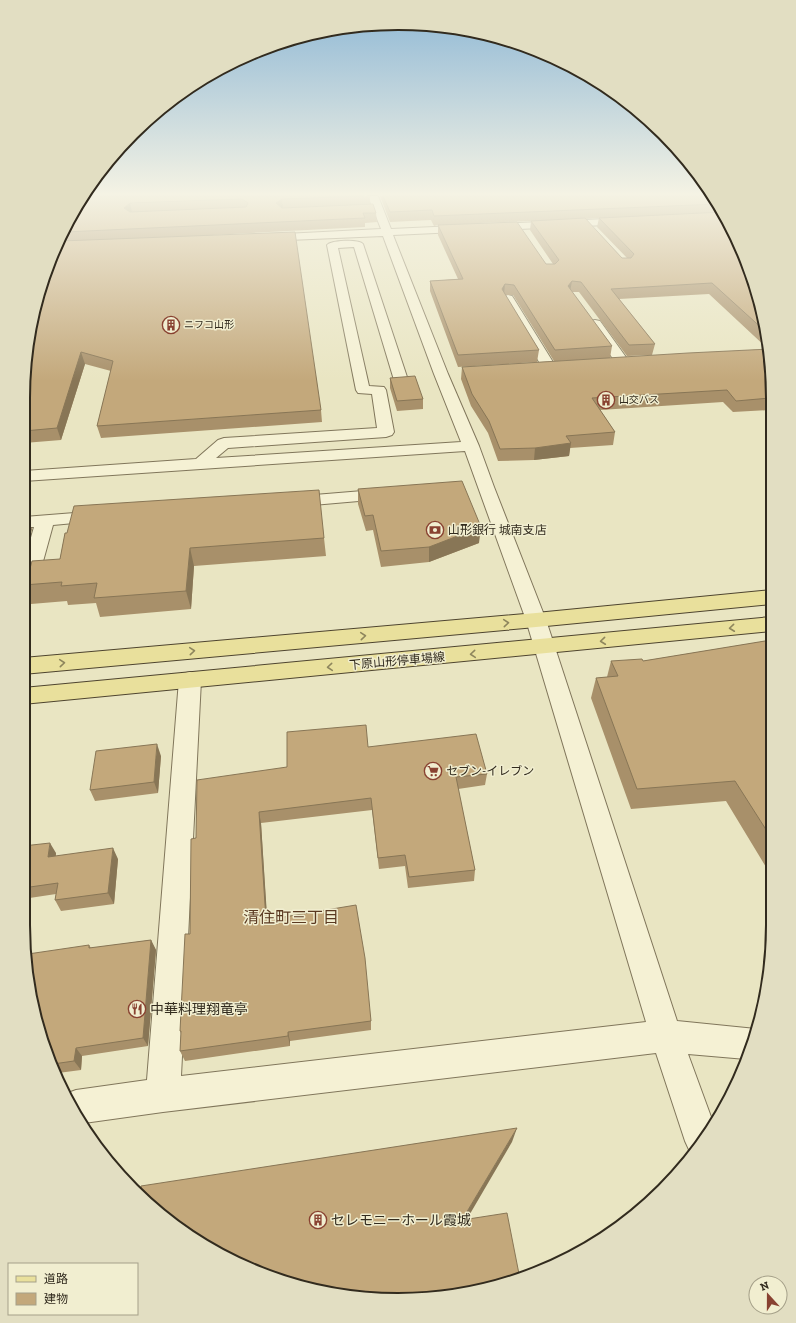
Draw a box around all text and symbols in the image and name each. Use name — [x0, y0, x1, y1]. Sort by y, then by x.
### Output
building icon: ニフコ山形 — [161, 315, 181, 335]
place label: ニフコ山形 — [184, 319, 234, 331]
building icon: 山交バス — [596, 390, 616, 410]
place label: 山交バス — [619, 394, 659, 406]
bank icon: 山形銀行 城南支店 — [425, 520, 445, 540]
place label: 山形銀行 城南支店 — [448, 523, 547, 537]
one-way arrow — [503, 618, 509, 627]
one-way arrow — [729, 623, 735, 632]
one-way arrow — [360, 631, 366, 640]
one-way arrow — [600, 636, 606, 645]
one-way arrow — [189, 647, 195, 656]
one-way arrow — [470, 649, 476, 658]
street label: 下原山形停車場線 — [349, 650, 445, 672]
one-way arrow — [59, 658, 65, 667]
one-way arrow — [327, 663, 333, 672]
supermarket icon: セブン-イレブン — [423, 761, 443, 781]
place label: セブン-イレブン — [446, 764, 534, 778]
district label: 清住町三丁目 — [243, 908, 339, 927]
restaurant icon: 中華料理翔竜亭 — [127, 999, 147, 1019]
place label: 中華料理翔竜亭 — [150, 1001, 248, 1018]
building icon: セレモニーホール霞城 — [308, 1210, 328, 1230]
place label: セレモニーホール霞城 — [331, 1212, 471, 1229]
legend — [8, 1263, 138, 1315]
text: 道路 — [44, 1272, 68, 1286]
north arrow — [748, 1275, 788, 1315]
text: N — [758, 1278, 771, 1294]
text: 建物 — [44, 1292, 68, 1306]

